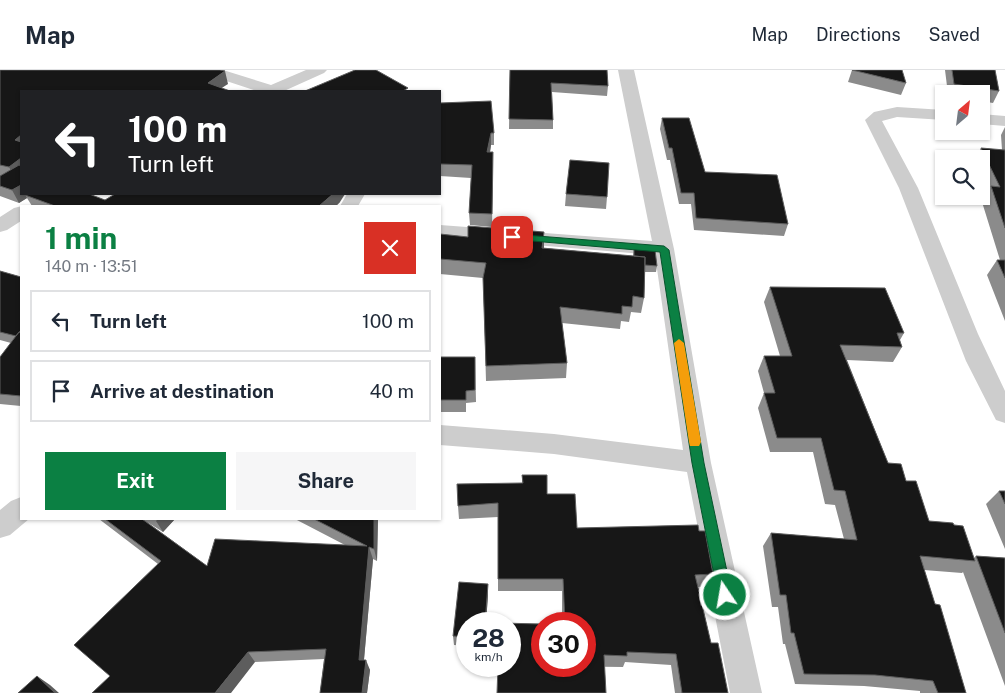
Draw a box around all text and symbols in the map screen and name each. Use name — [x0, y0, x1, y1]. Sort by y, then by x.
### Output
text: Map — [25, 21, 75, 49]
text: Map — [751, 24, 788, 45]
text: Directions — [816, 24, 901, 45]
text: Saved — [929, 24, 980, 45]
north arrow — [935, 85, 990, 140]
map controls — [935, 85, 990, 205]
text: 100 m — [128, 109, 227, 150]
icon: left — [45, 110, 110, 175]
button: search — [935, 150, 990, 205]
text: Turn left — [128, 151, 214, 177]
pin — [491, 216, 533, 258]
text: 1 min — [45, 220, 117, 256]
button: close — [364, 222, 416, 274]
icon: arrive — [498, 223, 526, 251]
text: 140 m · 13:51 — [45, 257, 137, 276]
icon: left — [47, 307, 75, 335]
text: Turn left — [90, 310, 167, 332]
text: 100 m — [362, 310, 414, 332]
icon: arrive — [47, 377, 75, 405]
text: Arrive at destination — [90, 380, 274, 402]
text: 40 m — [369, 380, 414, 402]
button: Exit — [45, 452, 226, 510]
button: Share — [236, 452, 416, 510]
position arrow — [698, 568, 750, 620]
speed limit sign: 30 — [531, 612, 596, 677]
text: 28 — [472, 623, 505, 653]
text: km/h — [474, 650, 503, 664]

